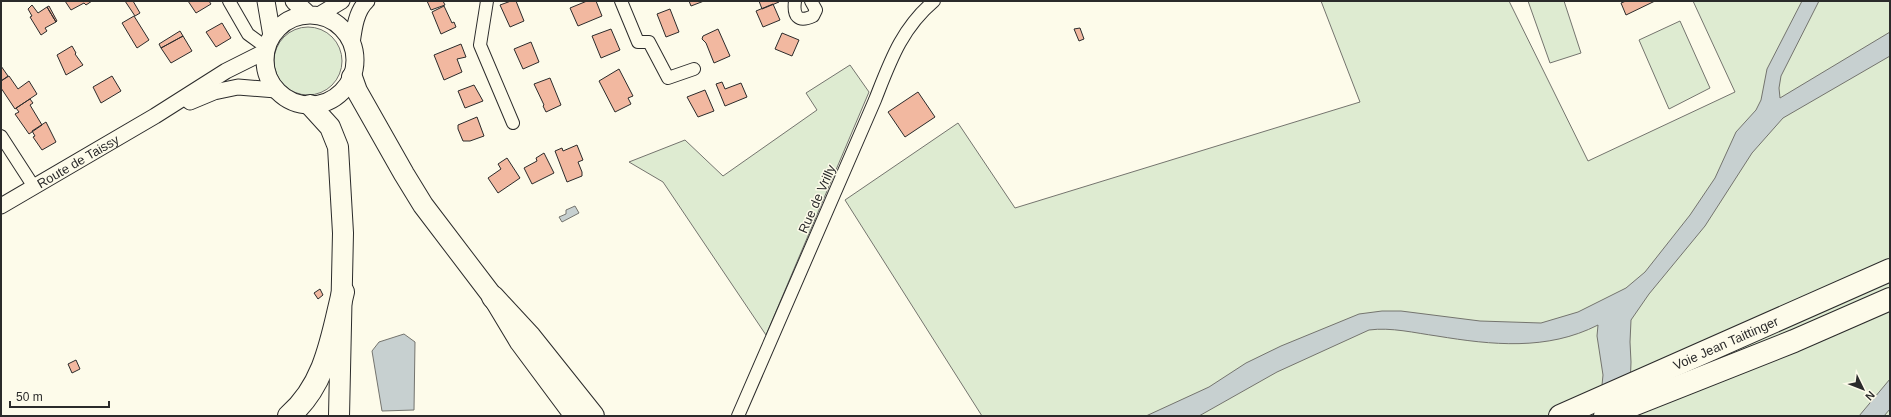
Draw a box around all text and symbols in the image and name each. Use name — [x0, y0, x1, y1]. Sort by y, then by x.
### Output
street label: Route de Taissy — [34, 131, 122, 191]
street label: Rue de Vrilly — [795, 162, 839, 235]
street label: Voie Jean Taittinger — [1671, 313, 1781, 373]
north arrow — [1843, 369, 1883, 409]
scale bar — [10, 383, 109, 409]
text: N — [1863, 389, 1877, 403]
text: 50 m — [16, 390, 43, 404]

